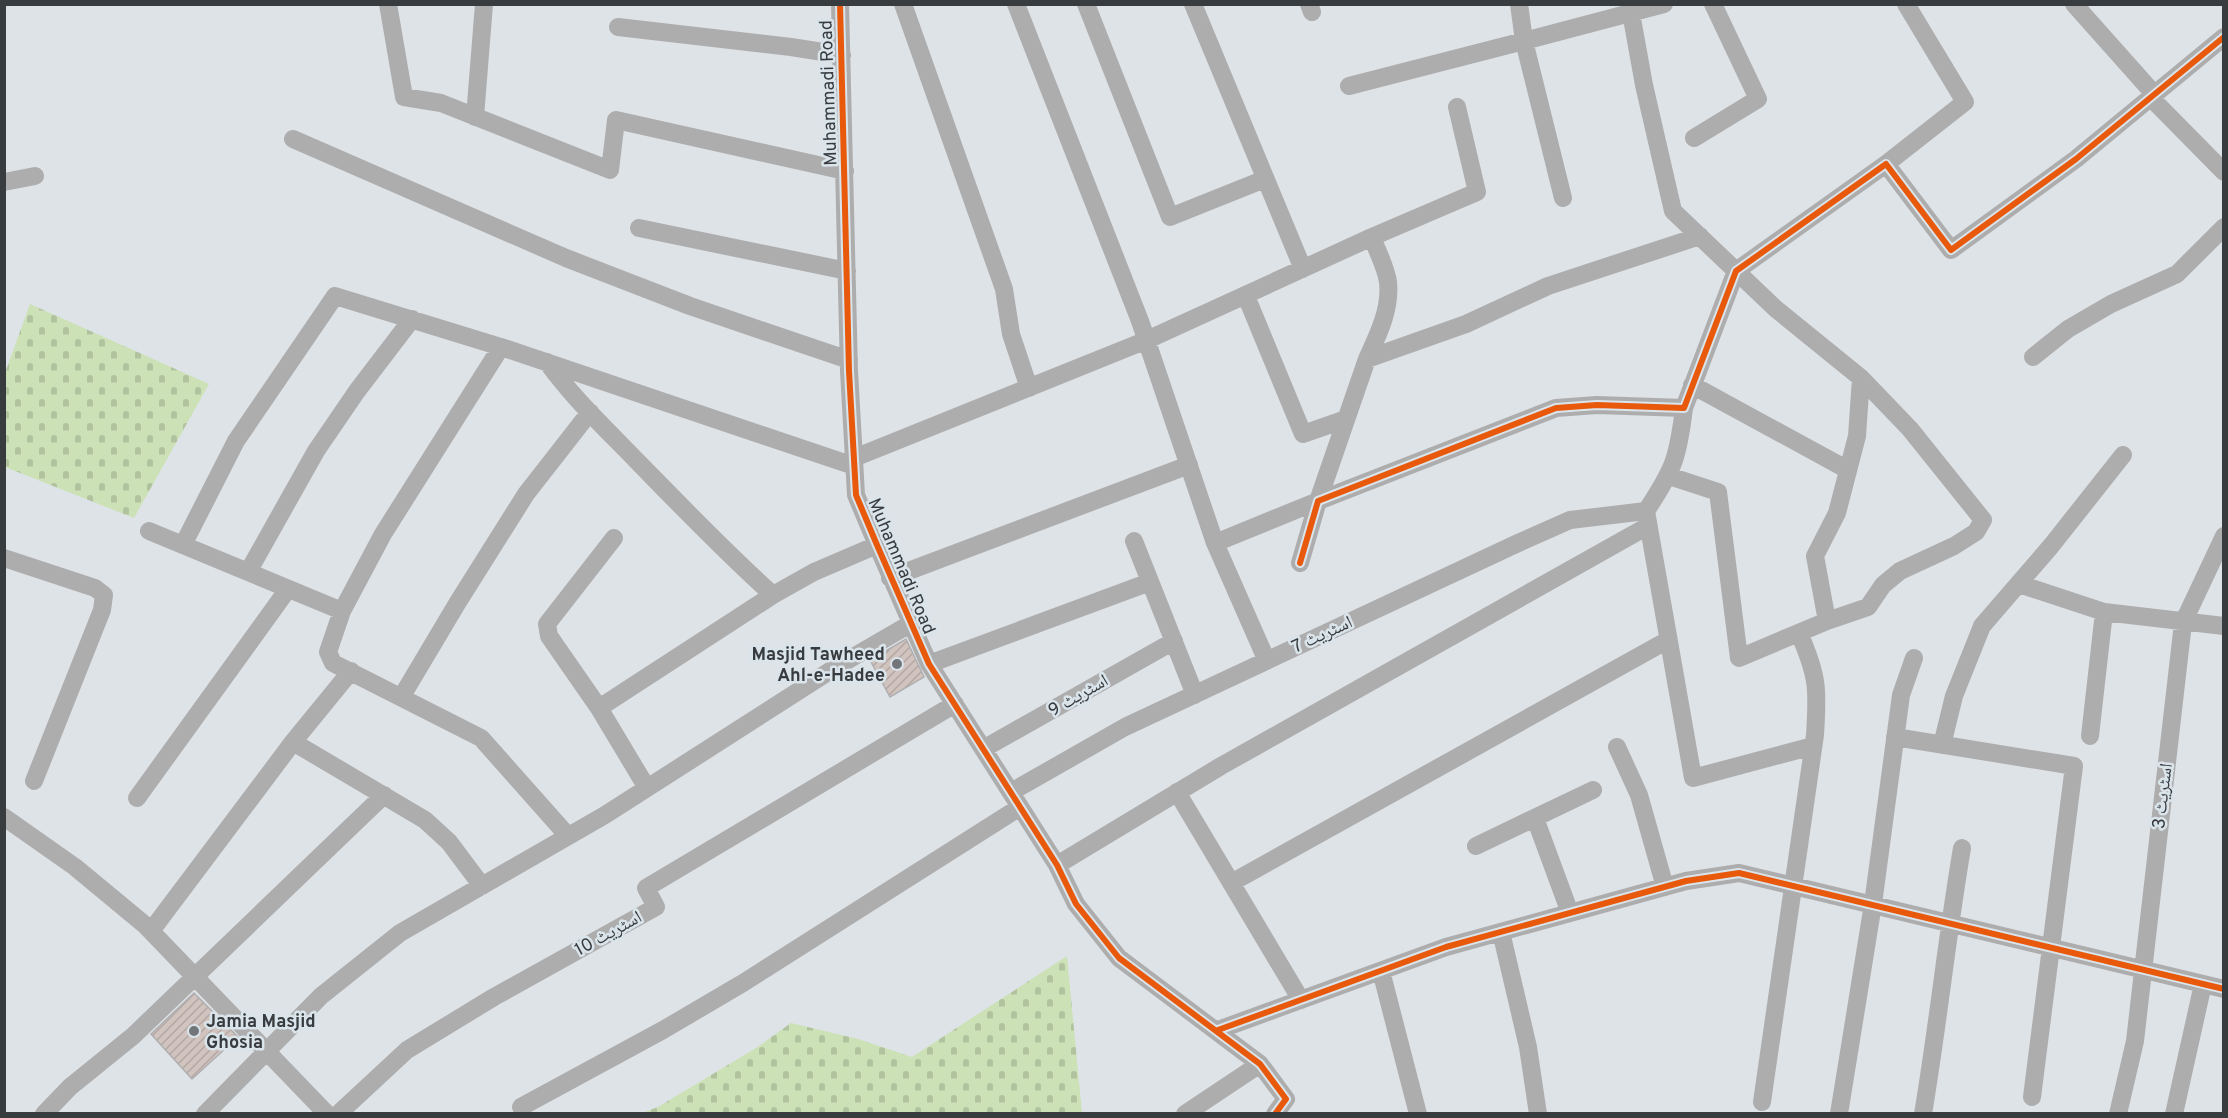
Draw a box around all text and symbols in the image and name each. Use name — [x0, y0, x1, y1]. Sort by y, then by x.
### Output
street label: Muhammadi Road — [815, 20, 844, 166]
street label: Muhammadi Road — [862, 495, 940, 638]
street label: اسٹریٹ 7 — [1289, 611, 1357, 659]
place label: Masjid Tawheed Ahl-e-Hadee — [752, 644, 885, 688]
marker: Masjid Tawheed Ahl-e-Hadee — [890, 657, 904, 671]
street label: اسٹریٹ 9 — [1045, 670, 1113, 723]
street label: اسٹریٹ 3 — [2148, 762, 2179, 830]
street label: اسٹریٹ 10 — [571, 906, 646, 962]
place label: Jamia Masjid Ghosia — [206, 1011, 316, 1055]
marker: Jamia Masjid Ghosia — [187, 1024, 201, 1038]

